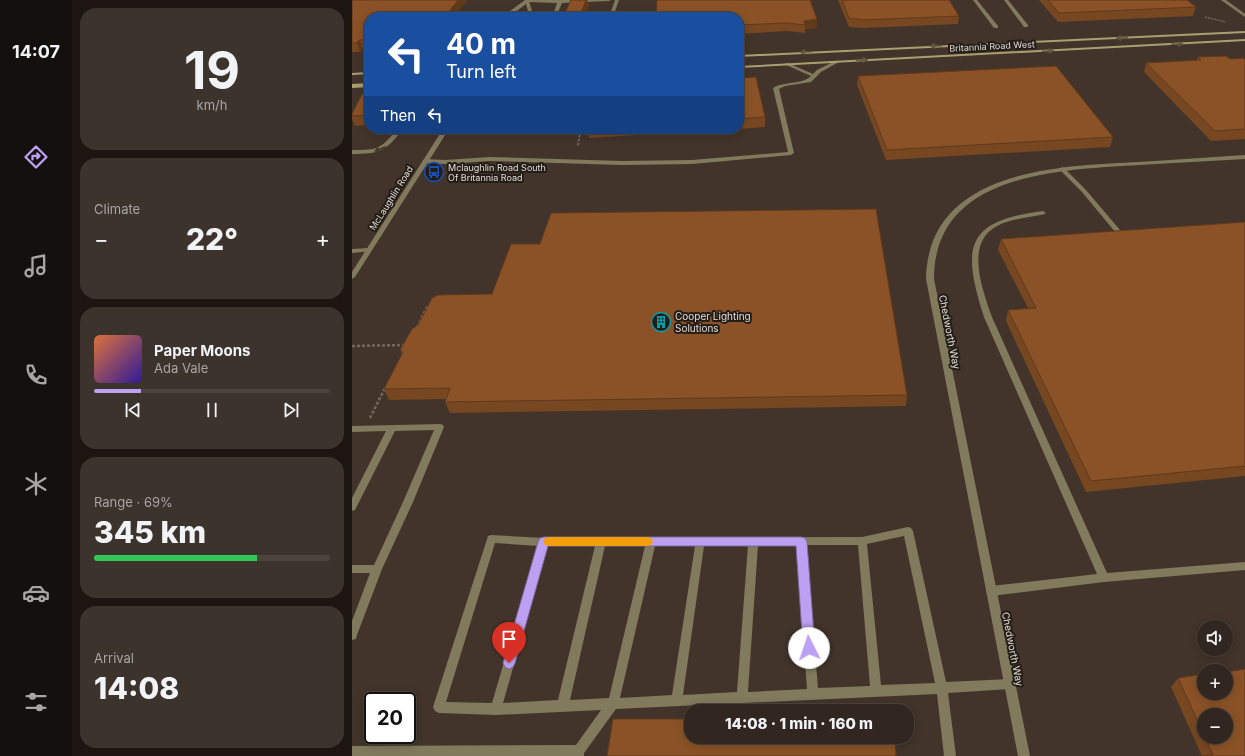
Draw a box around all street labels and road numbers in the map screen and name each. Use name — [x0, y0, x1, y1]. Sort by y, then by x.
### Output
street label: Britannia Road West — [949, 38, 1035, 54]
street label: McLaughlin Road — [367, 164, 415, 232]
street label: Chedworth Way — [937, 294, 963, 371]
street label: Chedworth Way — [1000, 611, 1026, 688]

